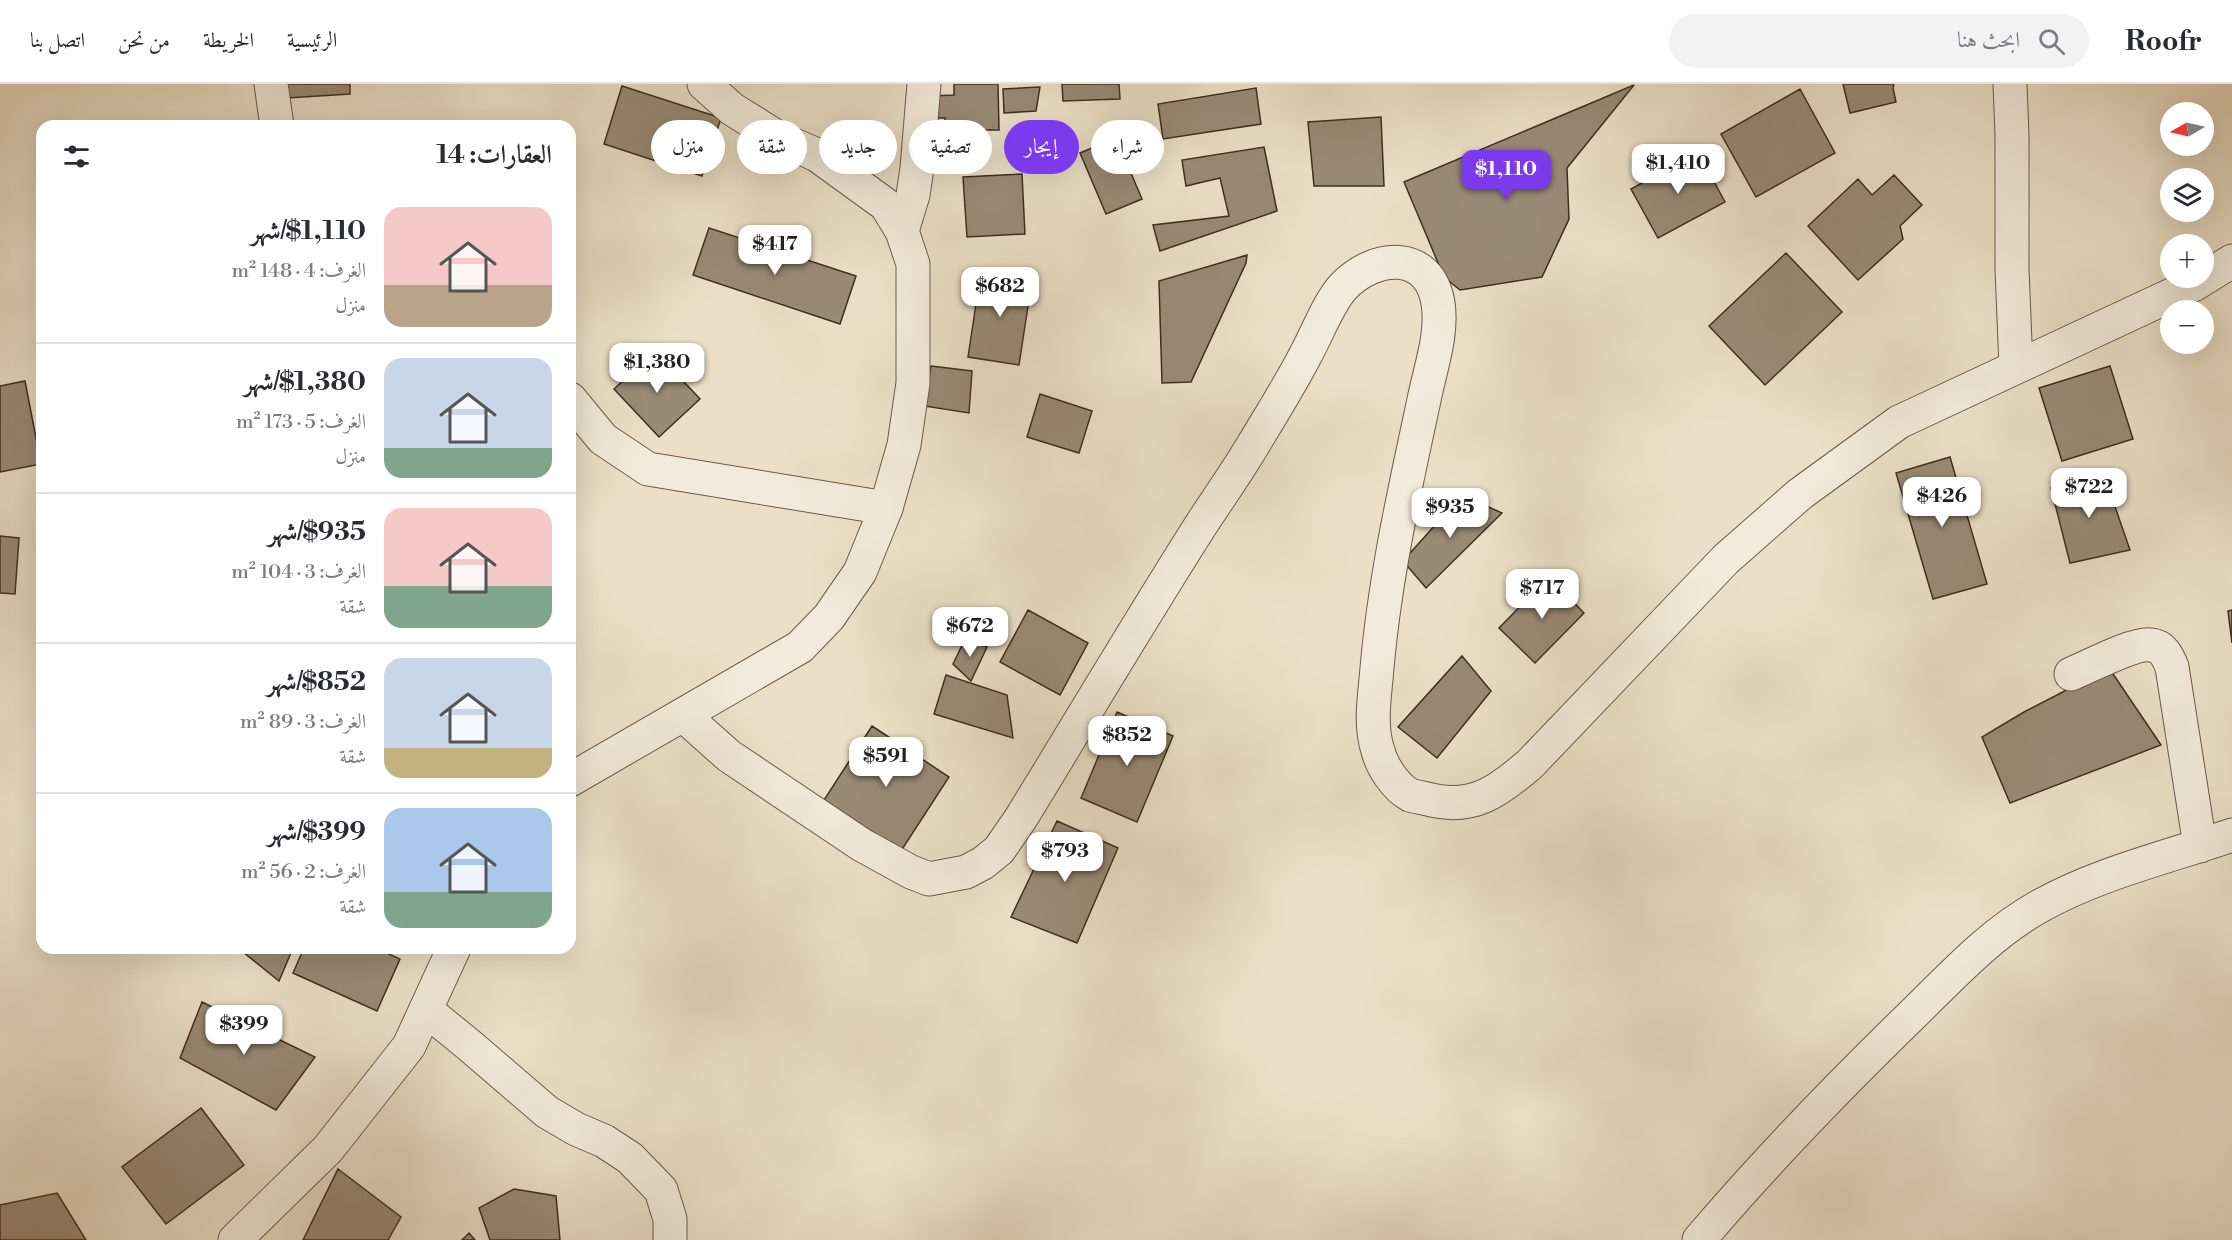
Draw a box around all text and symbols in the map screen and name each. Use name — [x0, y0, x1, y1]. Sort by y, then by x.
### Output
search box — [1669, 14, 2089, 68]
text: Roofr — [2125, 24, 2202, 59]
icon: search — [2035, 25, 2068, 58]
text: ابحث هنا — [1957, 27, 2020, 54]
text: اتصل بنا — [30, 28, 85, 54]
text: من نحن — [118, 28, 170, 54]
text: الخريطة — [203, 28, 254, 54]
text: الرئيسية — [287, 28, 337, 54]
north arrow — [2160, 102, 2214, 156]
map controls — [2160, 102, 2214, 354]
chip: منزل — [651, 120, 725, 174]
chip: شقة — [737, 120, 807, 174]
chip: جديد — [819, 120, 897, 174]
chip: تصفية — [909, 120, 992, 174]
chip: إيجار — [1004, 120, 1079, 174]
chip: شراء — [1091, 120, 1164, 174]
text: العقارات: 14 — [436, 139, 552, 171]
icon: filters — [60, 140, 93, 173]
pin: $1,410 — [1629, 144, 1727, 195]
pin: $1,110 — [1457, 150, 1555, 201]
text: $1,410 — [1646, 151, 1710, 176]
text: $1,110 — [1475, 157, 1537, 182]
button: layers — [2160, 168, 2214, 222]
text: $1,110/شهر — [251, 215, 366, 247]
pin: $417 — [739, 225, 811, 276]
icon: home — [432, 231, 504, 303]
text: $417 — [752, 232, 798, 257]
button: + — [2160, 234, 2214, 288]
text: الغرف: 4 · 148 m² — [232, 259, 366, 284]
pin: $682 — [964, 267, 1036, 318]
text: $682 — [975, 274, 1025, 299]
text: منزل — [335, 294, 366, 319]
button: − — [2160, 300, 2214, 354]
pin: $1,380 — [608, 343, 706, 394]
text: $1,380 — [623, 350, 691, 375]
text: $1,380/شهر — [244, 366, 366, 398]
icon: home — [432, 382, 504, 454]
text: الغرف: 5 · 173 m² — [236, 410, 366, 435]
text: منزل — [335, 445, 366, 470]
pin: $722 — [2053, 468, 2125, 519]
text: $722 — [2065, 475, 2113, 500]
pin: $426 — [1906, 477, 1978, 528]
text: $426 — [1917, 484, 1967, 509]
pin: $935 — [1414, 488, 1486, 539]
text: $935 — [1426, 495, 1474, 520]
text: $935/شهر — [268, 516, 366, 548]
icon: home — [432, 532, 504, 604]
text: الغرف: 3 · 104 m² — [231, 560, 366, 585]
pin: $717 — [1506, 569, 1578, 620]
text: $717 — [1520, 576, 1564, 601]
text: شقة — [340, 595, 366, 620]
pin: $672 — [934, 607, 1006, 658]
text: $672 — [946, 614, 994, 639]
text: $852/شهر — [267, 666, 366, 698]
icon: home — [432, 682, 504, 754]
text: الغرف: 3 · 89 m² — [240, 710, 366, 735]
pin: $852 — [1091, 716, 1163, 767]
text: $852 — [1102, 723, 1152, 748]
pin: $591 — [850, 737, 922, 788]
text: $591 — [863, 744, 909, 769]
text: شقة — [340, 745, 366, 770]
text: $399/شهر — [267, 816, 366, 848]
icon: home — [432, 832, 504, 904]
pin: $793 — [1029, 832, 1101, 883]
text: $793 — [1041, 839, 1089, 864]
text: الغرف: 2 · 56 m² — [241, 860, 366, 885]
text: شقة — [340, 895, 366, 920]
pin: $399 — [208, 1005, 280, 1056]
text: $399 — [219, 1012, 269, 1037]

